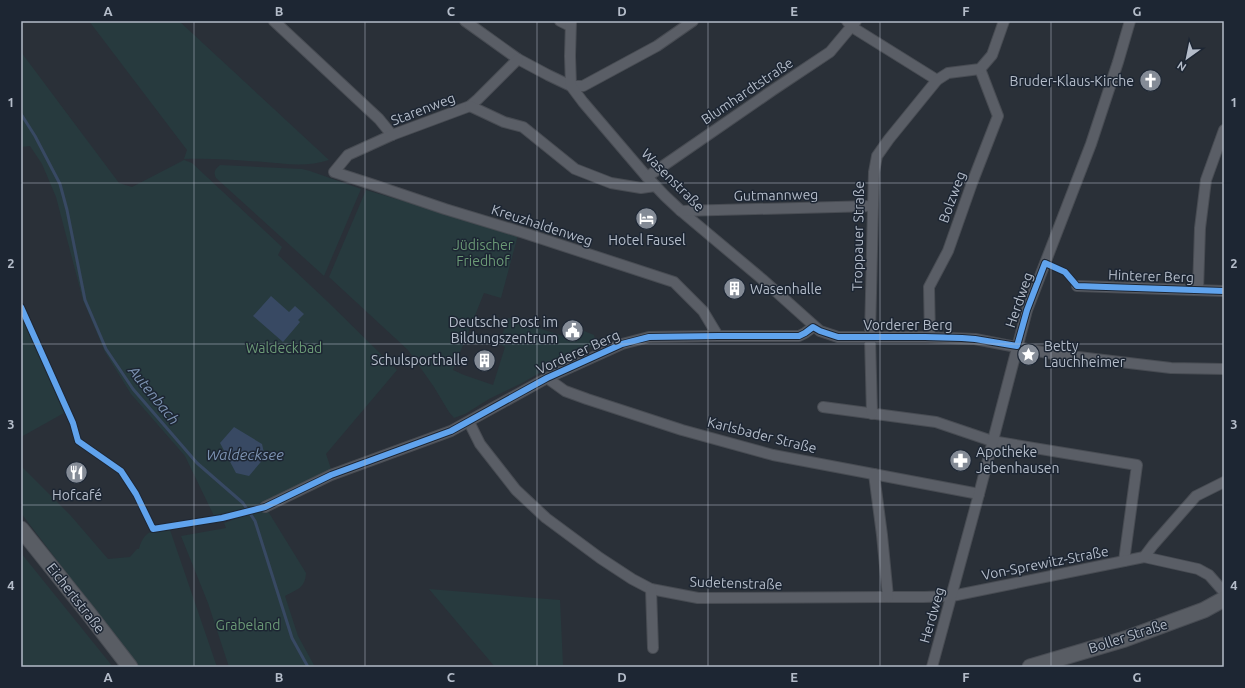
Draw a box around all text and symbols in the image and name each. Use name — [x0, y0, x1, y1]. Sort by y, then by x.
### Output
text: A — [103, 4, 113, 18]
text: B — [275, 4, 284, 18]
text: C — [447, 4, 456, 18]
text: D — [617, 4, 627, 18]
text: E — [790, 4, 798, 18]
text: F — [962, 4, 970, 18]
text: G — [1133, 4, 1142, 18]
north arrow — [1167, 38, 1207, 78]
street label: Blumhardtstraße — [698, 54, 796, 128]
text: N — [1175, 59, 1188, 74]
church icon: Bruder-Klaus-Kirche — [1137, 68, 1163, 94]
place label: Bruder-Klaus-Kirche — [1010, 73, 1134, 89]
street label: Starenweg — [389, 89, 457, 129]
text: 1 — [7, 95, 15, 109]
text: 1 — [1230, 95, 1238, 109]
street label: Wasenstraße — [638, 145, 708, 215]
street label: Bolzweg — [935, 169, 969, 225]
street label: Troppauer Straße — [849, 181, 867, 291]
street label: Gutmannweg — [734, 186, 818, 204]
street label: Kreuzhaldenweg — [489, 201, 595, 249]
hotel icon: Hotel Fausel — [634, 205, 660, 231]
place label: Hotel Fausel — [608, 232, 686, 248]
park label: Jüdischer Friedhof — [453, 237, 514, 269]
text: 2 — [7, 256, 15, 270]
text: 2 — [1230, 256, 1238, 270]
street label: Hinterer Berg — [1108, 267, 1194, 285]
street label: Herdweg — [1002, 270, 1036, 330]
building icon: Wasenhalle — [722, 276, 748, 302]
place label: Wasenhalle — [750, 281, 822, 297]
place label: Deutsche Post im Bildungszentrum — [449, 314, 558, 346]
public building icon: Deutsche Post im Bildungszentrum — [560, 317, 586, 343]
street label: Vorderer Berg — [863, 317, 953, 333]
street label: Vorderer Berg — [534, 327, 622, 377]
place label: Betty Lauchheimer — [1044, 338, 1126, 370]
park label: Waldeckbad — [246, 340, 322, 356]
place icon: Betty Lauchheimer — [1016, 341, 1042, 367]
building icon: Schulsporthalle — [471, 347, 497, 373]
place label: Schulsporthalle — [371, 352, 468, 368]
water label: Autenbach — [124, 361, 183, 428]
street label: Karlsbader Straße — [706, 414, 818, 456]
text: 3 — [7, 417, 15, 431]
text: 3 — [1230, 417, 1238, 431]
place label: Apotheke Jebenhausen — [976, 444, 1060, 476]
water label: Waldecksee — [206, 446, 284, 463]
pharmacy icon: Apotheke Jebenhausen — [948, 447, 974, 473]
restaurant icon: Hofcafé — [64, 460, 90, 486]
place label: Hofcafé — [52, 487, 102, 503]
street label: Von-Sprewitz-Straße — [980, 543, 1110, 583]
street label: Eichertstraße — [44, 560, 108, 636]
street label: Sudetenstraße — [689, 573, 783, 593]
text: 4 — [7, 578, 15, 592]
text: 4 — [1230, 578, 1238, 592]
street label: Herdweg — [916, 585, 948, 645]
street label: Boller Straße — [1086, 616, 1170, 656]
park label: Grabeland — [216, 617, 280, 633]
text: A — [103, 670, 113, 684]
text: B — [275, 670, 284, 684]
text: C — [447, 670, 456, 684]
text: D — [617, 670, 627, 684]
text: E — [790, 670, 798, 684]
text: F — [962, 670, 970, 684]
text: G — [1133, 670, 1142, 684]

